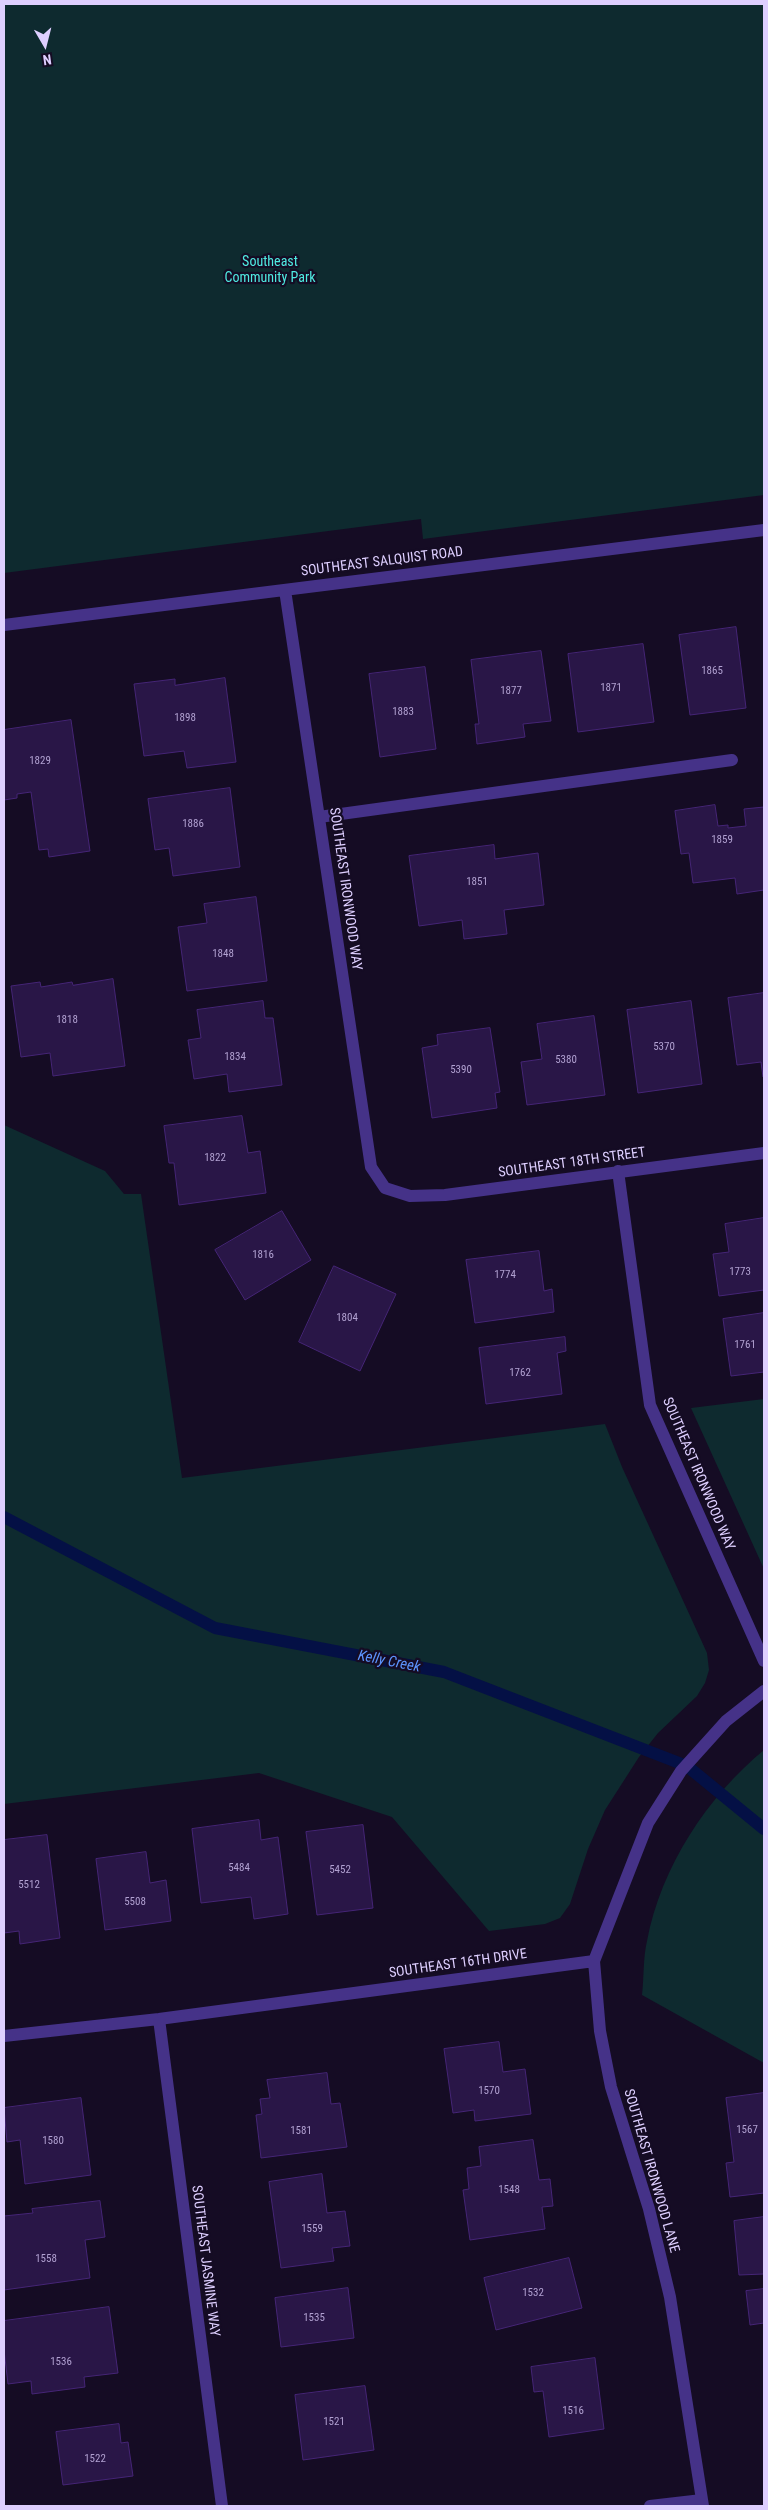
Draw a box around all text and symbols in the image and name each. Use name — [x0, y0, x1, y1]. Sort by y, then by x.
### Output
north arrow — [20, 20, 70, 70]
text: N — [42, 51, 52, 68]
park label: Southeast Community Park — [225, 254, 315, 286]
street label: SOUTHEAST SALQUIST ROAD — [300, 544, 464, 580]
house number: 1865 — [701, 664, 723, 678]
house number: 1871 — [600, 681, 622, 695]
house number: 1877 — [500, 684, 522, 698]
house number: 1883 — [392, 705, 414, 719]
house number: 1898 — [174, 711, 196, 725]
house number: 1829 — [29, 754, 51, 768]
street label: SOUTHEAST IRONWOOD WAY — [325, 807, 365, 971]
house number: 1886 — [182, 817, 204, 831]
house number: 1859 — [711, 833, 733, 847]
house number: 1851 — [466, 875, 488, 889]
house number: 1848 — [212, 947, 234, 961]
house number: 1818 — [56, 1013, 78, 1027]
house number: 5370 — [653, 1040, 675, 1054]
house number: 1834 — [224, 1050, 246, 1064]
house number: 5380 — [555, 1053, 577, 1067]
house number: 5390 — [450, 1063, 472, 1077]
street label: SOUTHEAST 18TH STREET — [497, 1144, 647, 1182]
house number: 1822 — [204, 1151, 226, 1165]
house number: 1816 — [252, 1248, 274, 1262]
house number: 1773 — [729, 1265, 751, 1279]
house number: 1774 — [494, 1268, 516, 1282]
house number: 1804 — [336, 1311, 358, 1325]
house number: 1761 — [734, 1338, 756, 1352]
house number: 1762 — [509, 1366, 531, 1380]
street label: SOUTHEAST IRONWOOD WAY — [658, 1395, 738, 1553]
water label: Kelly Creek — [356, 1647, 422, 1677]
house number: 5484 — [228, 1861, 250, 1875]
house number: 5452 — [329, 1863, 351, 1877]
house number: 5512 — [18, 1878, 40, 1892]
house number: 5508 — [124, 1895, 146, 1909]
street label: SOUTHEAST 16TH DRIVE — [388, 1946, 528, 1982]
house number: 1570 — [478, 2084, 500, 2098]
street label: SOUTHEAST IRONWOOD LANE — [620, 2087, 682, 2255]
house number: 1567 — [736, 2123, 758, 2137]
house number: 1581 — [290, 2124, 312, 2138]
house number: 1580 — [42, 2134, 64, 2148]
house number: 1548 — [498, 2183, 520, 2197]
street label: SOUTHEAST JASMINE WAY — [187, 2184, 223, 2338]
house number: 1559 — [301, 2222, 323, 2236]
house number: 1558 — [35, 2252, 57, 2266]
house number: 1532 — [522, 2286, 544, 2300]
house number: 1535 — [303, 2311, 325, 2325]
house number: 1536 — [50, 2355, 72, 2369]
house number: 1516 — [562, 2404, 584, 2418]
house number: 1521 — [323, 2415, 345, 2429]
house number: 1522 — [84, 2452, 106, 2466]

